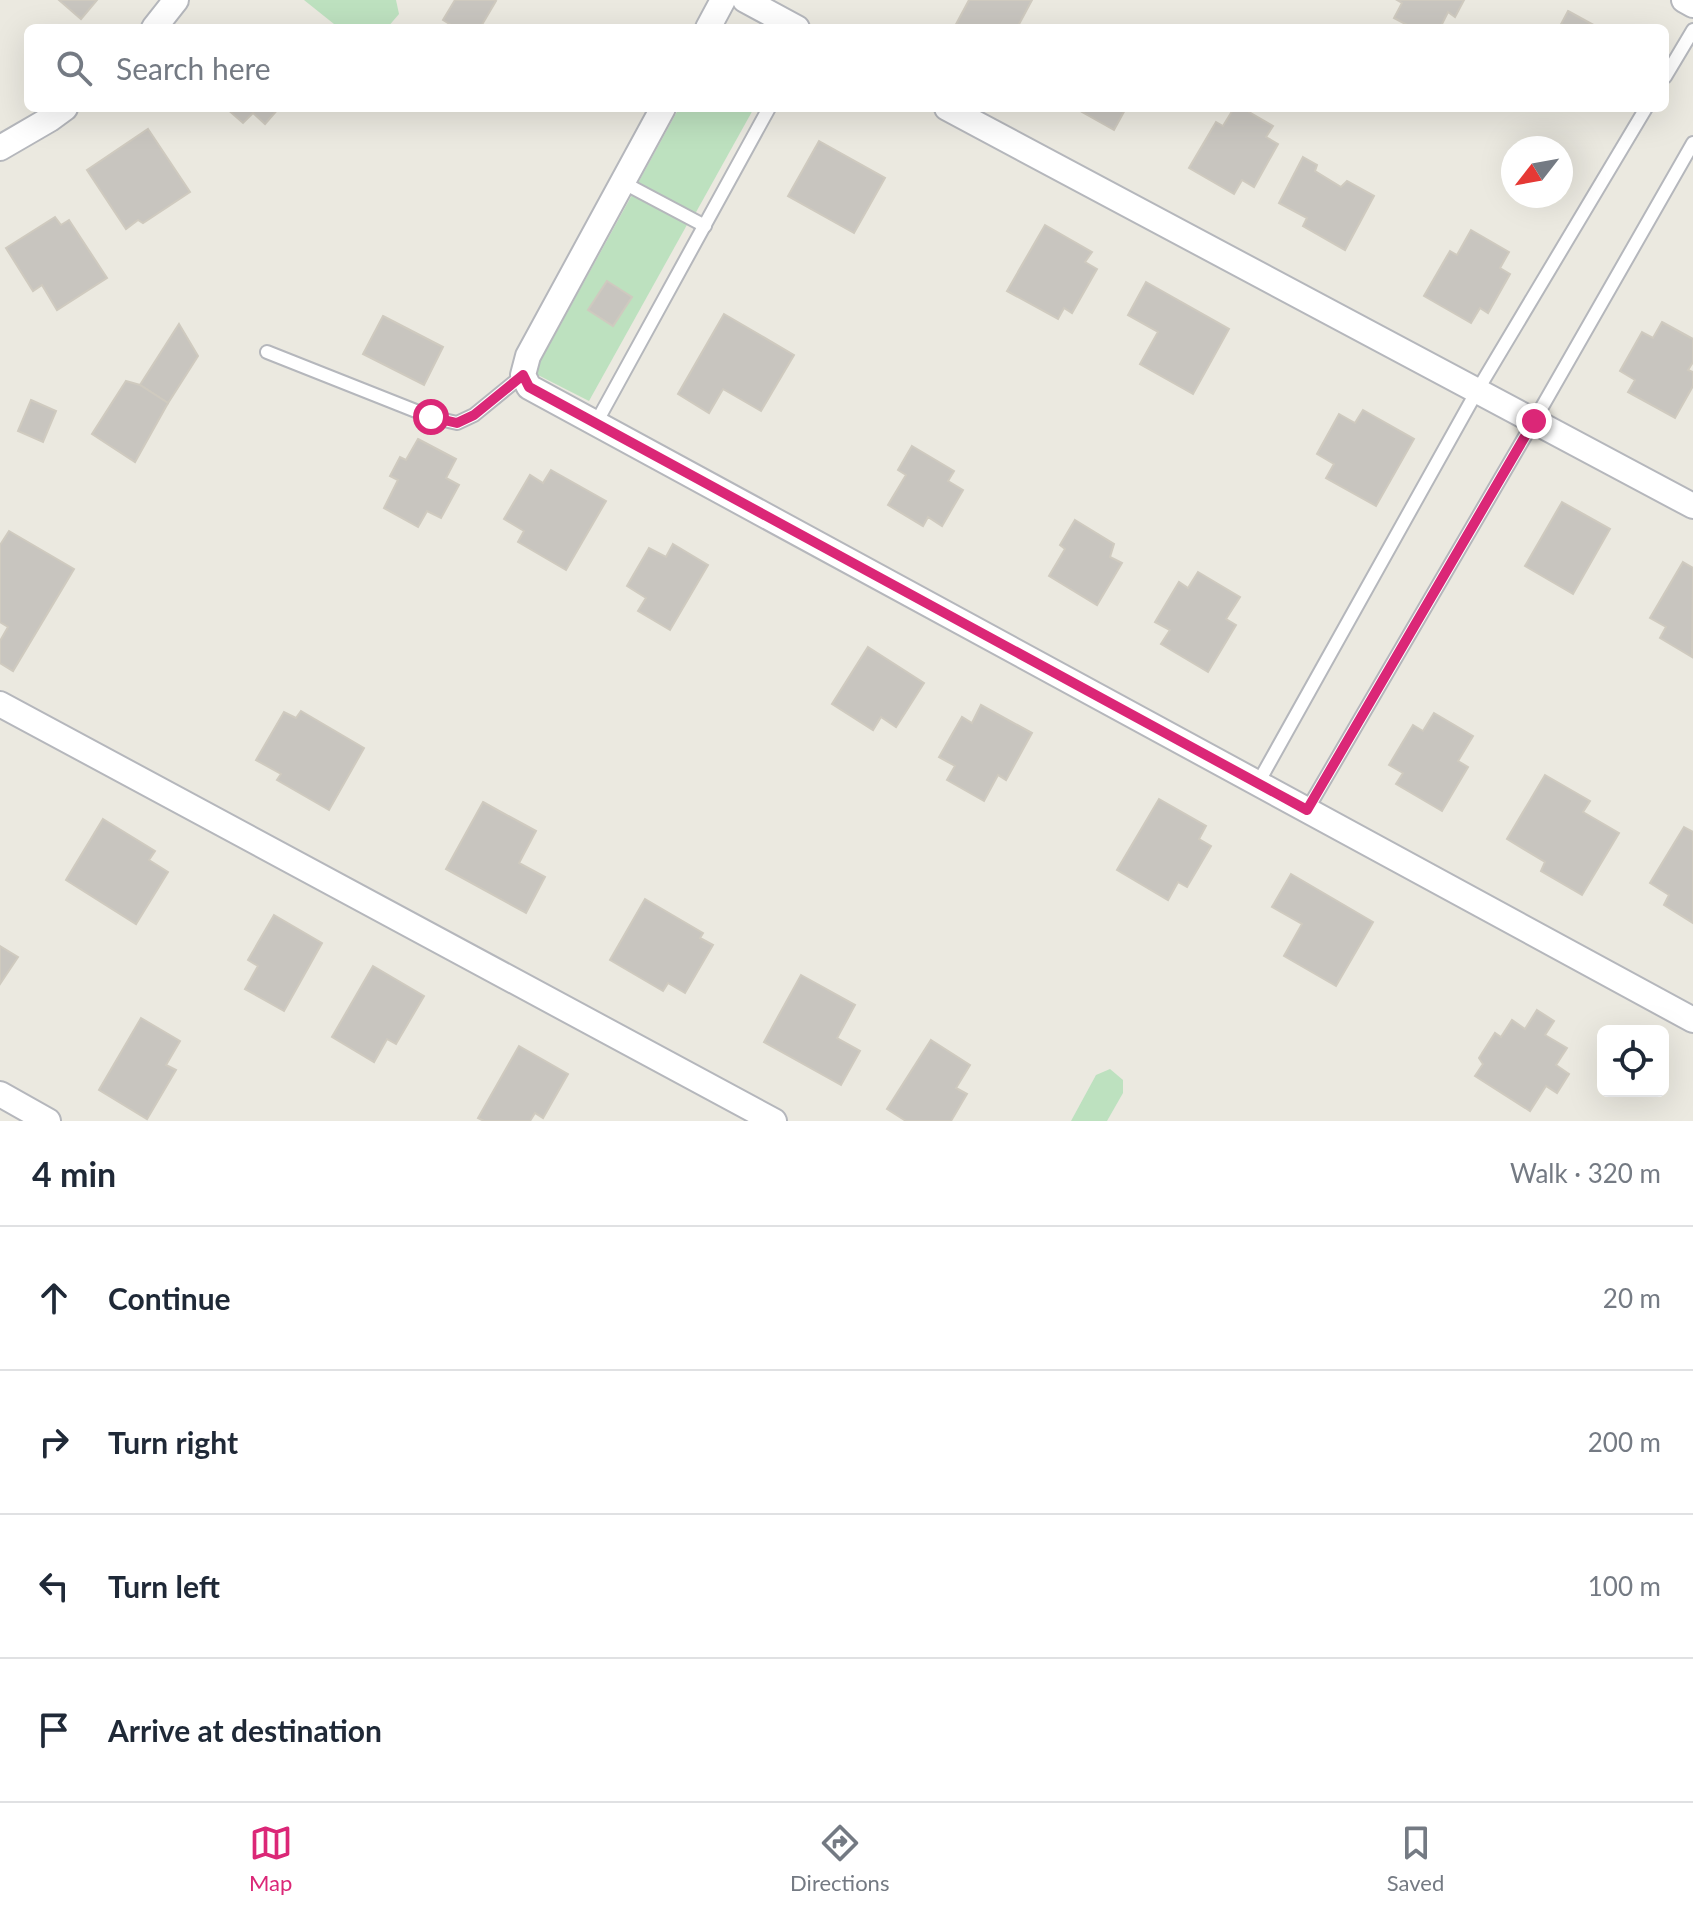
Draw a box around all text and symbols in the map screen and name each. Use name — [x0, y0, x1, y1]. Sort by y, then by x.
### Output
search box — [24, 24, 1669, 112]
icon: search — [52, 46, 96, 90]
text: Search here — [116, 50, 271, 86]
north arrow — [1501, 136, 1573, 208]
route start — [413, 399, 449, 435]
route end — [1516, 403, 1552, 439]
map controls — [1597, 1025, 1669, 1097]
button: locate — [1597, 1025, 1669, 1097]
text: 4 min — [32, 1153, 116, 1194]
text: Walk · 320 m — [1510, 1157, 1661, 1189]
icon: ahead — [32, 1276, 76, 1320]
text: Continue — [108, 1280, 231, 1316]
text: 20 m — [1603, 1282, 1661, 1314]
icon: right — [32, 1420, 76, 1464]
text: Turn right — [108, 1424, 238, 1460]
text: 200 m — [1588, 1426, 1661, 1458]
icon: left — [32, 1564, 76, 1608]
text: Turn left — [108, 1568, 220, 1604]
text: 100 m — [1588, 1570, 1661, 1602]
icon: arrive — [32, 1708, 76, 1752]
text: Arrive at destination — [108, 1712, 382, 1748]
tab: Map — [249, 1821, 293, 1896]
tab: Directions — [790, 1821, 889, 1896]
tab: Saved — [1387, 1821, 1444, 1896]

